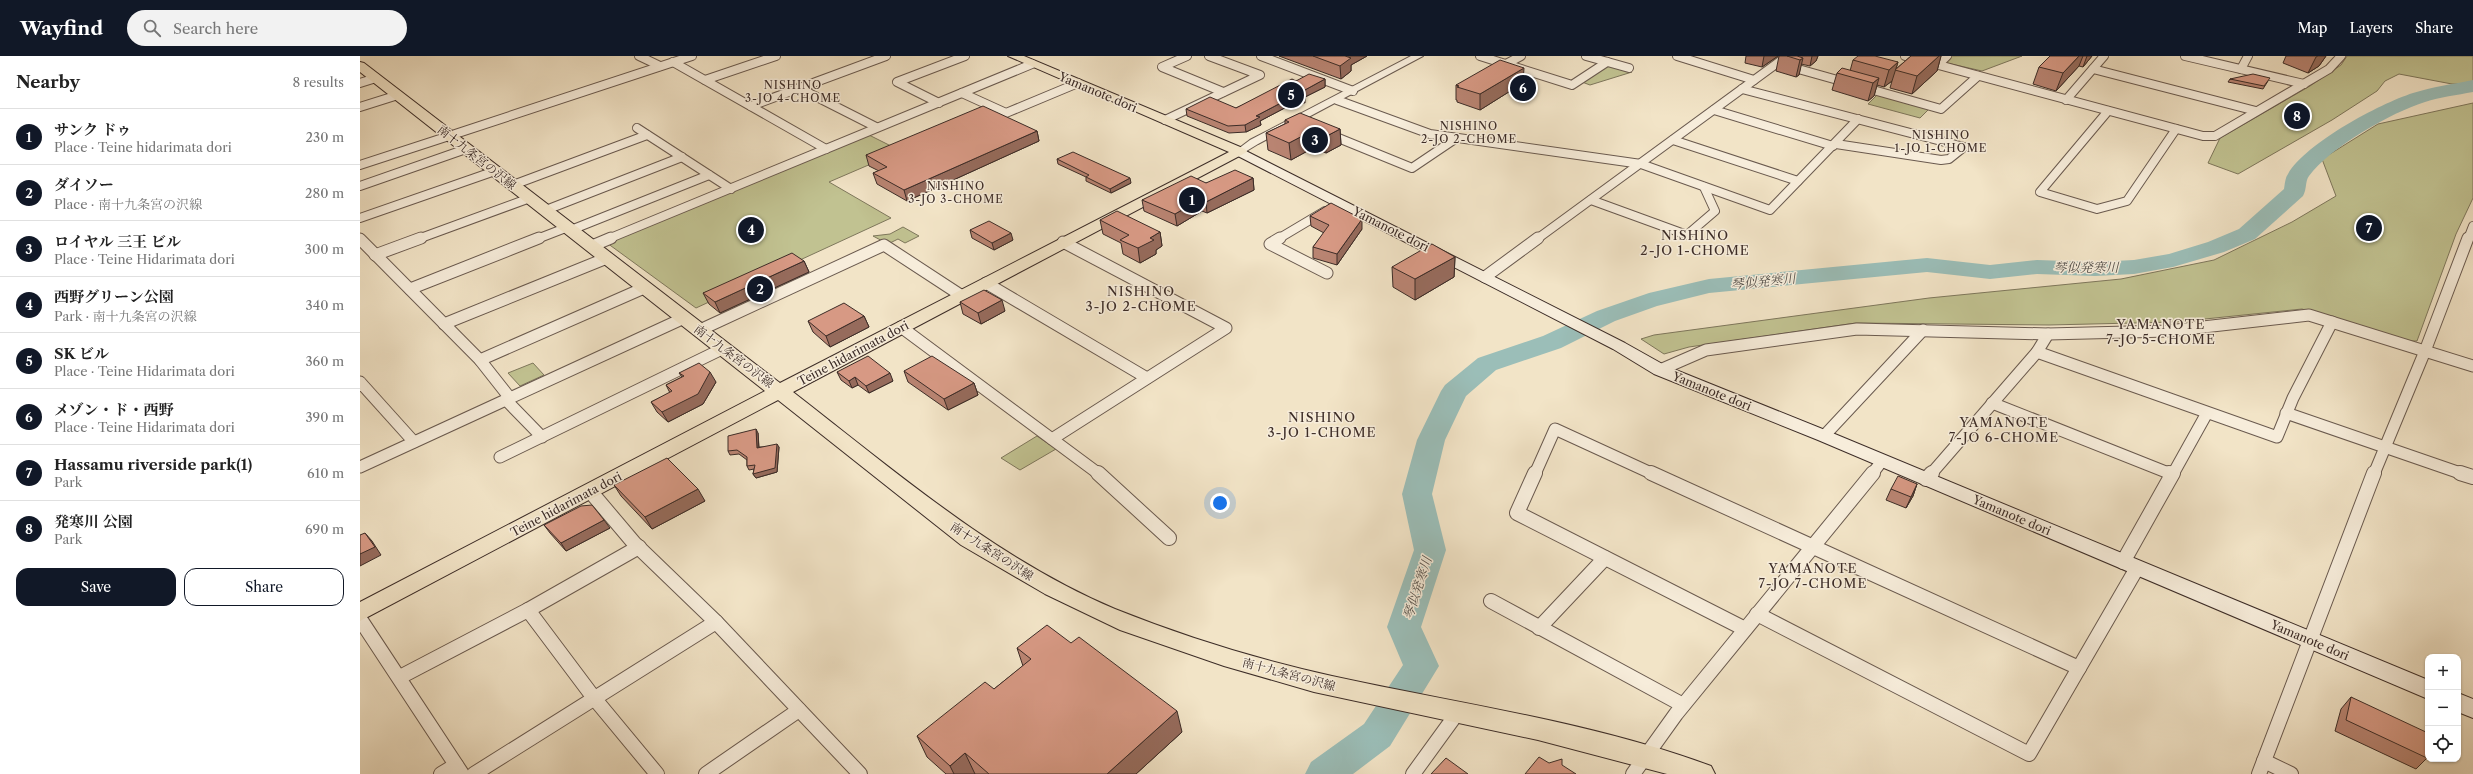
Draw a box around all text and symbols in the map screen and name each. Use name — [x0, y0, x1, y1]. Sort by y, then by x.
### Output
search box — [127, 10, 407, 46]
text: Wayfind — [20, 17, 103, 40]
icon: search — [141, 17, 163, 39]
text: Search here — [173, 19, 258, 38]
text: Map — [2297, 19, 2327, 37]
text: Layers — [2349, 19, 2393, 37]
text: Share — [2415, 19, 2453, 37]
street label: Yamanote dori — [1056, 68, 1140, 115]
text: Nearby — [16, 72, 80, 92]
pin: 6 — [1510, 73, 1536, 103]
text: 8 results — [292, 74, 344, 90]
district label: NISHINO 3-JO 4-CHOME — [745, 78, 841, 105]
pin: 5 — [1278, 80, 1304, 110]
pin: 8 — [2284, 101, 2310, 131]
district label: NISHINO 2-JO 2-CHOME — [1421, 119, 1517, 146]
text: サンク ドゥ — [54, 120, 131, 139]
street label: 南十九条宮の沢線 — [435, 122, 519, 192]
pin: 3 — [1302, 125, 1328, 155]
district label: NISHINO 1-JO 1-CHOME — [1895, 128, 1987, 155]
text: 1 — [26, 129, 32, 145]
text: 230 m — [306, 129, 344, 145]
text: Place · Teine hidarimata dori — [54, 139, 232, 155]
text: ダイソー — [54, 175, 114, 194]
district label: NISHINO 3-JO 3-CHOME — [908, 179, 1004, 206]
text: 2 — [25, 185, 33, 201]
text: 280 m — [305, 185, 344, 201]
pin: 1 — [1179, 185, 1205, 215]
text: Place · 南十九条宮の沢線 — [54, 196, 202, 212]
street label: Yamanote dori — [1349, 203, 1432, 255]
pin: 7 — [2356, 213, 2382, 243]
pin: 4 — [738, 215, 764, 245]
district label: NISHINO 2-JO 1-CHOME — [1640, 227, 1750, 258]
text: ロイヤル 三王 ビル — [54, 232, 181, 251]
text: 3 — [25, 241, 33, 257]
text: 300 m — [305, 241, 344, 257]
text: Place · Teine Hidarimata dori — [54, 251, 235, 267]
water label: 琴似発寒川 — [2053, 259, 2120, 275]
water label: 琴似発寒川 — [1730, 269, 1798, 292]
pin: 2 — [747, 274, 773, 304]
district label: NISHINO 3-JO 2-CHOME — [1085, 283, 1197, 314]
text: 西野グリーン公園 — [54, 287, 174, 306]
text: 4 — [25, 297, 33, 313]
text: 340 m — [306, 297, 344, 313]
text: Park · 南十九条宮の沢線 — [54, 308, 197, 324]
district label: YAMANOTE 7-JO 5-CHOME — [2106, 316, 2216, 347]
street label: Teine hidarimata dori — [795, 317, 911, 389]
street label: 南十九条宮の沢線 — [691, 321, 777, 391]
text: SK ビル — [54, 344, 109, 363]
text: 5 — [25, 353, 33, 369]
text: 360 m — [305, 353, 344, 369]
text: Place · Teine Hidarimata dori — [54, 363, 235, 379]
street label: Yamanote dori — [1670, 368, 1754, 414]
text: メゾン・ド・西野 — [54, 400, 174, 419]
text: 6 — [25, 409, 33, 425]
text: 390 m — [305, 409, 344, 425]
district label: NISHINO 3-JO 1-CHOME — [1267, 409, 1377, 440]
district label: YAMANOTE 7-JO 6-CHOME — [1949, 414, 2059, 445]
text: Place · Teine Hidarimata dori — [54, 419, 235, 435]
text: Hassamu riverside park(1) — [54, 455, 252, 474]
text: 7 — [26, 465, 32, 481]
text: 610 m — [307, 465, 344, 481]
street label: Teine hidarimata dori — [508, 468, 624, 540]
text: Park — [54, 474, 82, 490]
street label: Yamanote dori — [1970, 491, 2054, 538]
your location — [1210, 493, 1230, 513]
text: 発寒川 公園 — [54, 512, 133, 531]
street label: 南十九条宮の沢線 — [948, 519, 1036, 583]
text: 8 — [25, 521, 33, 537]
text: 690 m — [305, 521, 344, 537]
text: Park — [54, 531, 82, 547]
water label: 琴似発寒川 — [1399, 553, 1435, 621]
district label: YAMANOTE 7-JO 7-CHOME — [1759, 560, 1867, 591]
button: Save — [16, 568, 176, 606]
button: Share — [184, 568, 344, 606]
street label: Yamanote dori — [2268, 616, 2352, 663]
street label: 南十九条宮の沢線 — [1241, 654, 1337, 694]
map controls — [2425, 654, 2461, 762]
button: + — [2425, 654, 2461, 690]
button: − — [2425, 690, 2461, 726]
button: locate — [2425, 726, 2461, 762]

